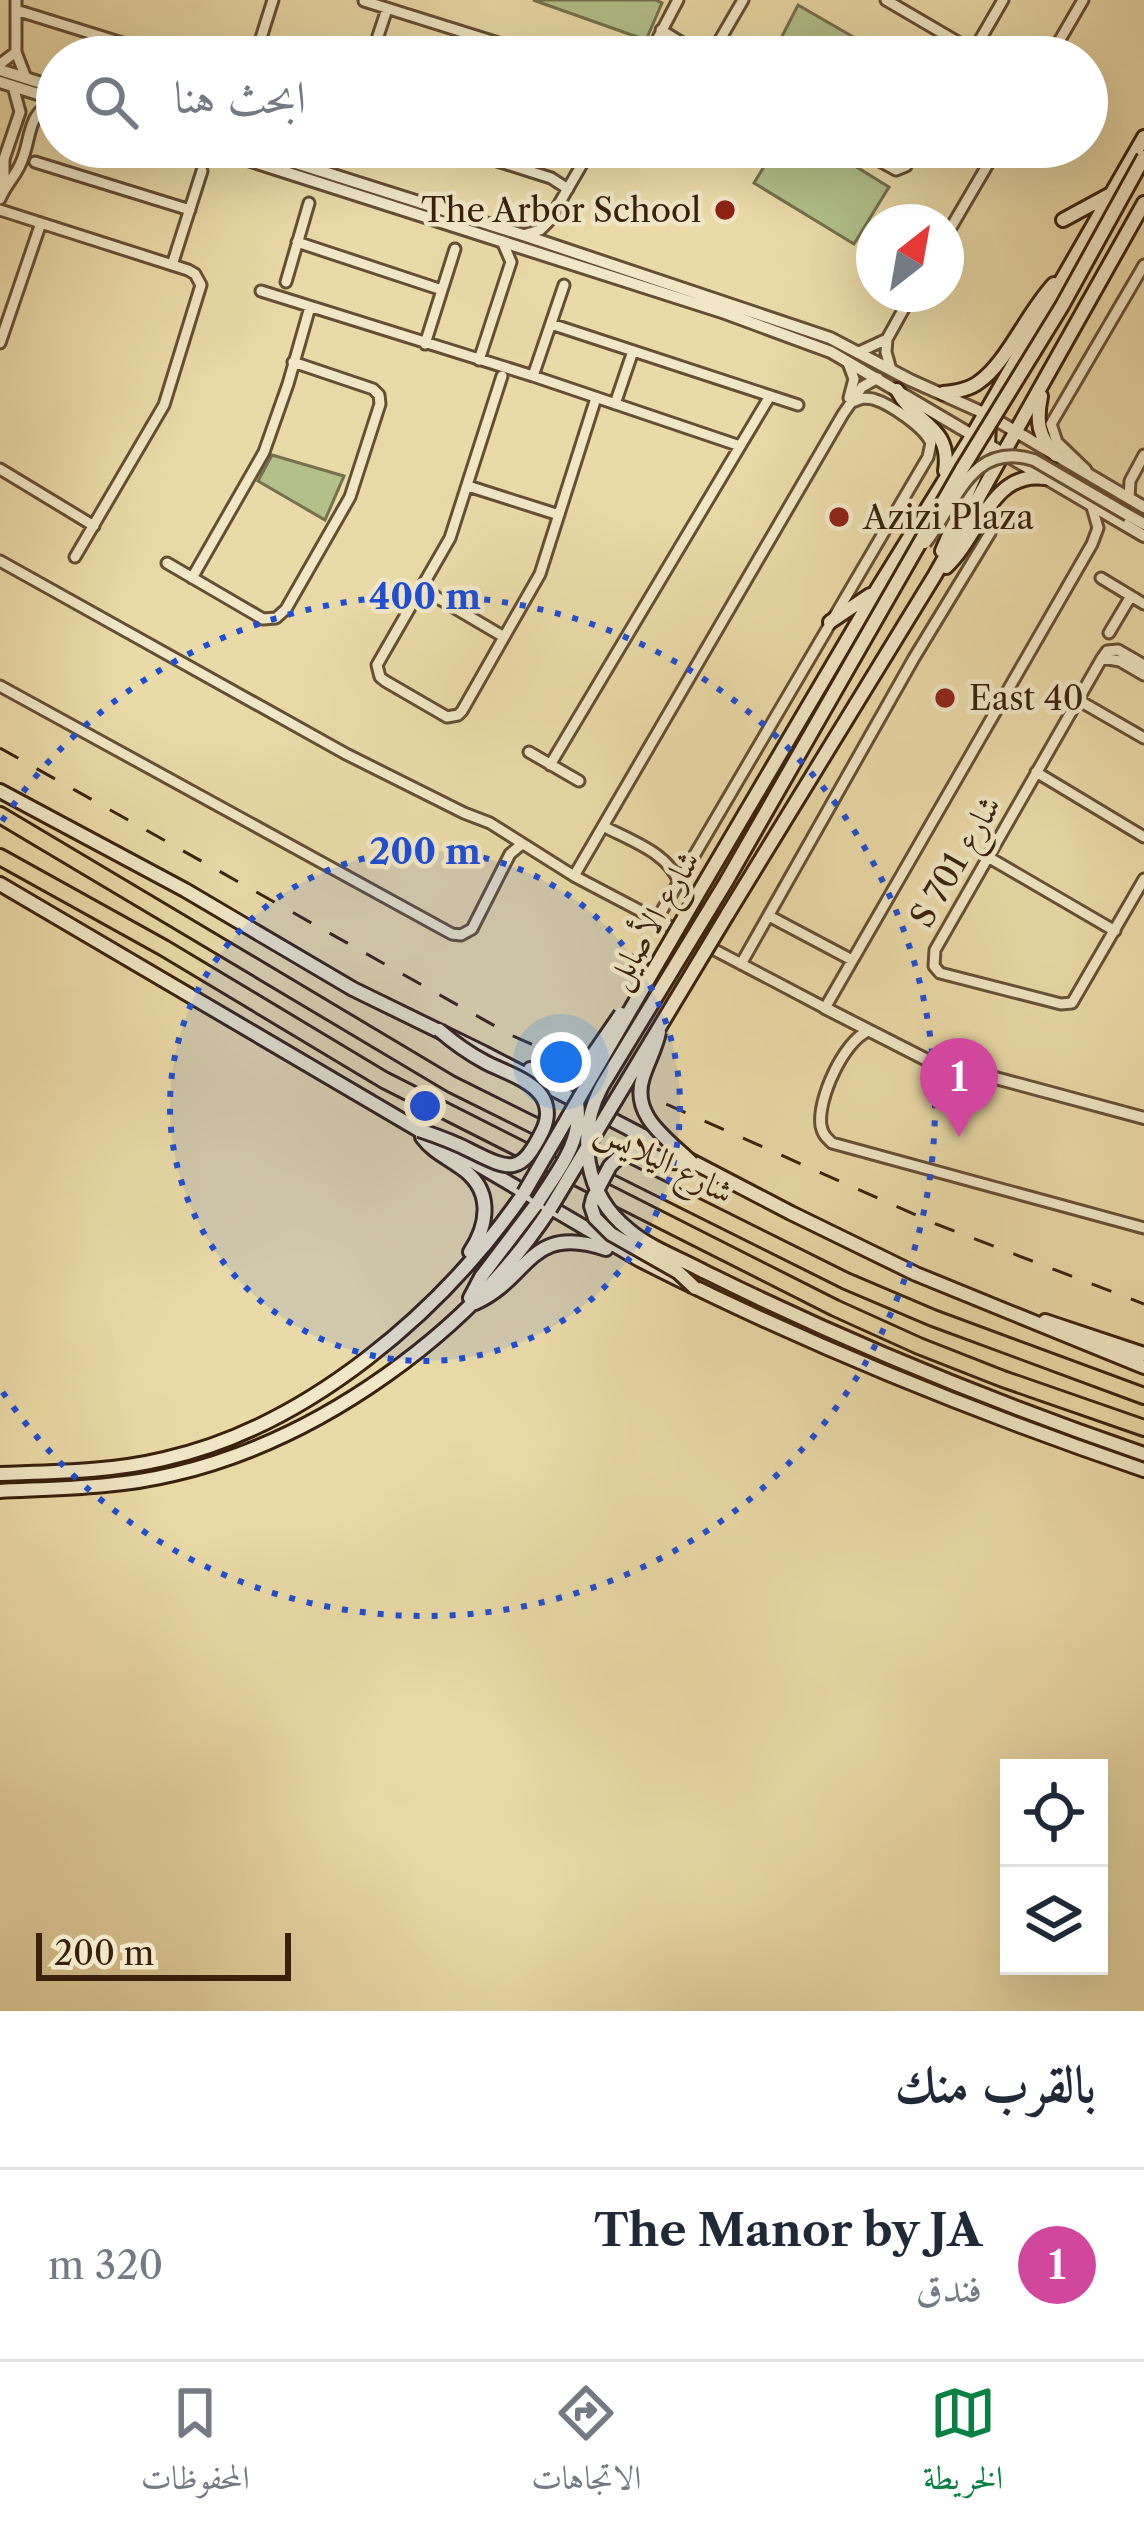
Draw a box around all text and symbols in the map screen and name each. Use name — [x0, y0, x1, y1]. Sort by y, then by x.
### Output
search box — [36, 36, 1108, 168]
icon: search — [78, 69, 144, 135]
text: ابحث هنا — [174, 69, 306, 125]
place label: The Arbor School — [421, 190, 701, 231]
marker: The Arbor School — [712, 197, 738, 223]
north arrow — [856, 204, 964, 312]
place label: Azizi Plaza — [862, 497, 1034, 538]
marker: Azizi Plaza — [826, 504, 852, 530]
text: 400 m — [369, 574, 481, 618]
place label: East 40 — [969, 678, 1084, 719]
marker: East 40 — [932, 685, 958, 711]
street label: S 701 شارع — [901, 788, 1017, 939]
text: 200 m — [369, 829, 481, 873]
street label: شارع الأصايل — [595, 842, 715, 1000]
your location — [531, 1032, 591, 1092]
pin: 1 — [920, 1038, 998, 1137]
centre of rings — [404, 1085, 446, 1127]
street label: شارع اليلايس — [586, 1108, 740, 1220]
map controls — [1000, 1759, 1108, 1975]
button: locate — [1000, 1759, 1108, 1867]
button: layers — [1000, 1867, 1108, 1975]
scale bar — [36, 1927, 291, 1980]
text: 200 m — [54, 1933, 154, 1974]
text: بالقرب منك — [895, 2053, 1096, 2115]
text: The Manor by JA — [594, 2202, 982, 2258]
text: 320 m — [48, 2241, 163, 2289]
text: 1 — [1048, 2241, 1066, 2289]
text: فندق — [916, 2264, 982, 2312]
tab: المحفوظات — [141, 2380, 250, 2510]
tab: الاتجاهات — [531, 2380, 641, 2510]
tab: الخريطة — [923, 2380, 1003, 2510]

